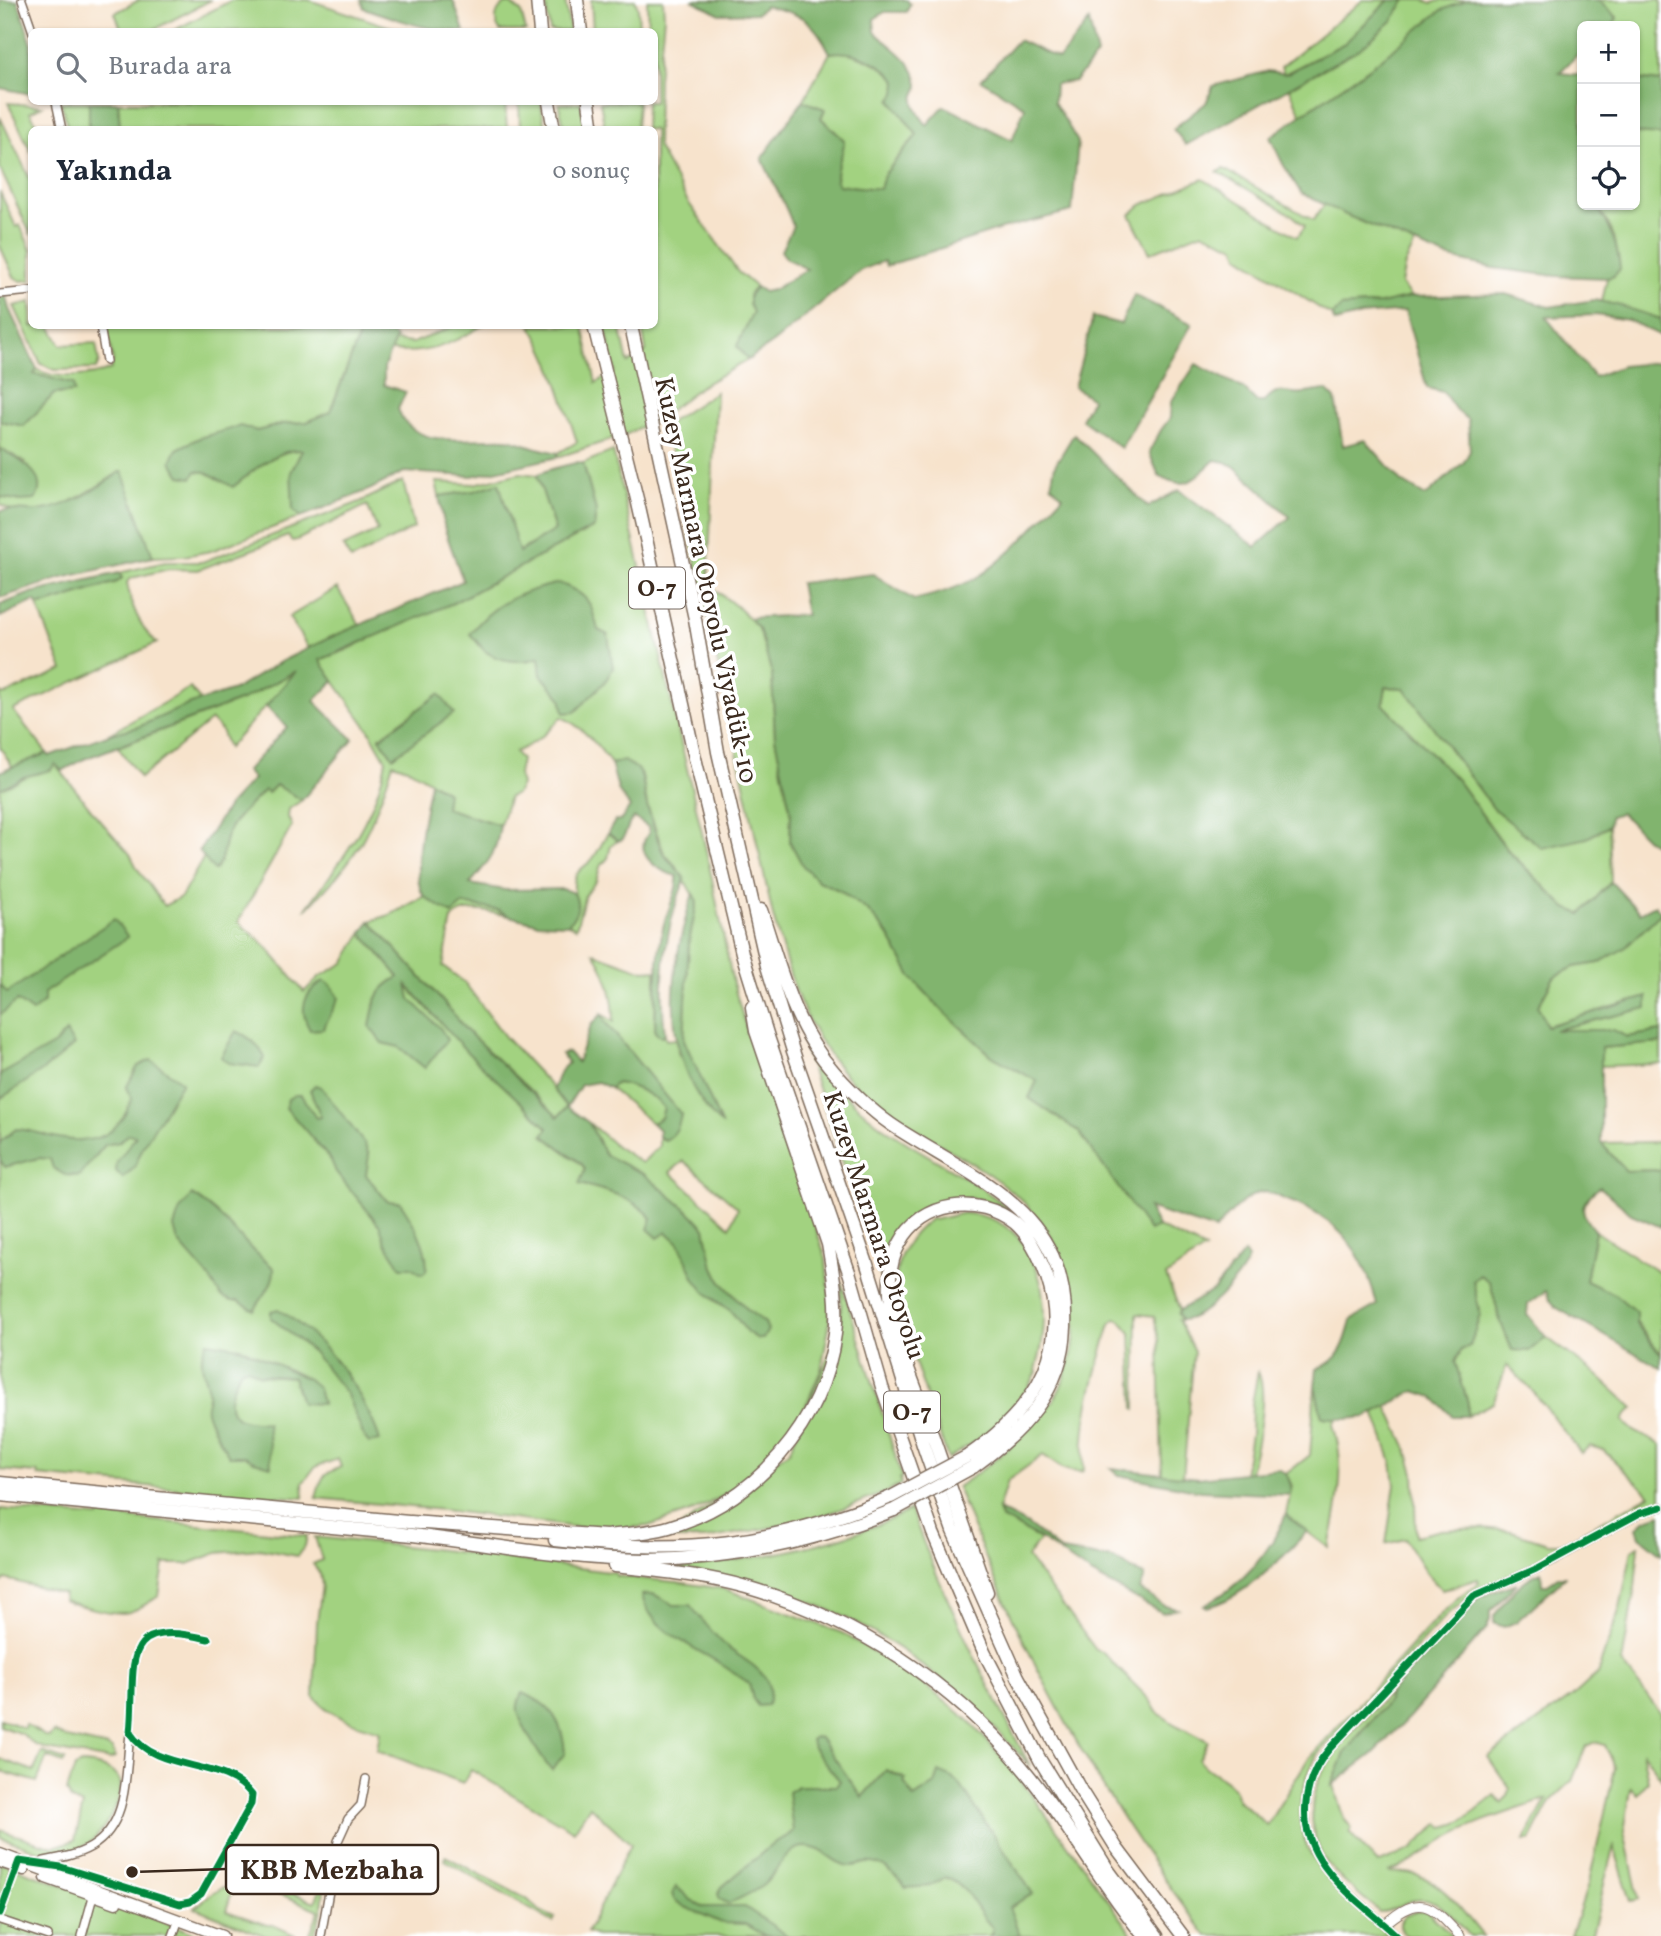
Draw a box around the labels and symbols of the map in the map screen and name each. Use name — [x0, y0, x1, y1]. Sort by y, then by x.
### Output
street label: Kuzey Marmara Otoyolu Viyadük-10 — [644, 374, 766, 787]
road number: O-7 — [629, 568, 685, 608]
street label: Kuzey Marmara Otoyolu — [813, 1087, 934, 1364]
road number: O-7 — [884, 1392, 940, 1432]
callout: KBB Mezbaha — [226, 1845, 438, 1894]
text: KBB Mezbaha — [240, 1852, 424, 1891]

